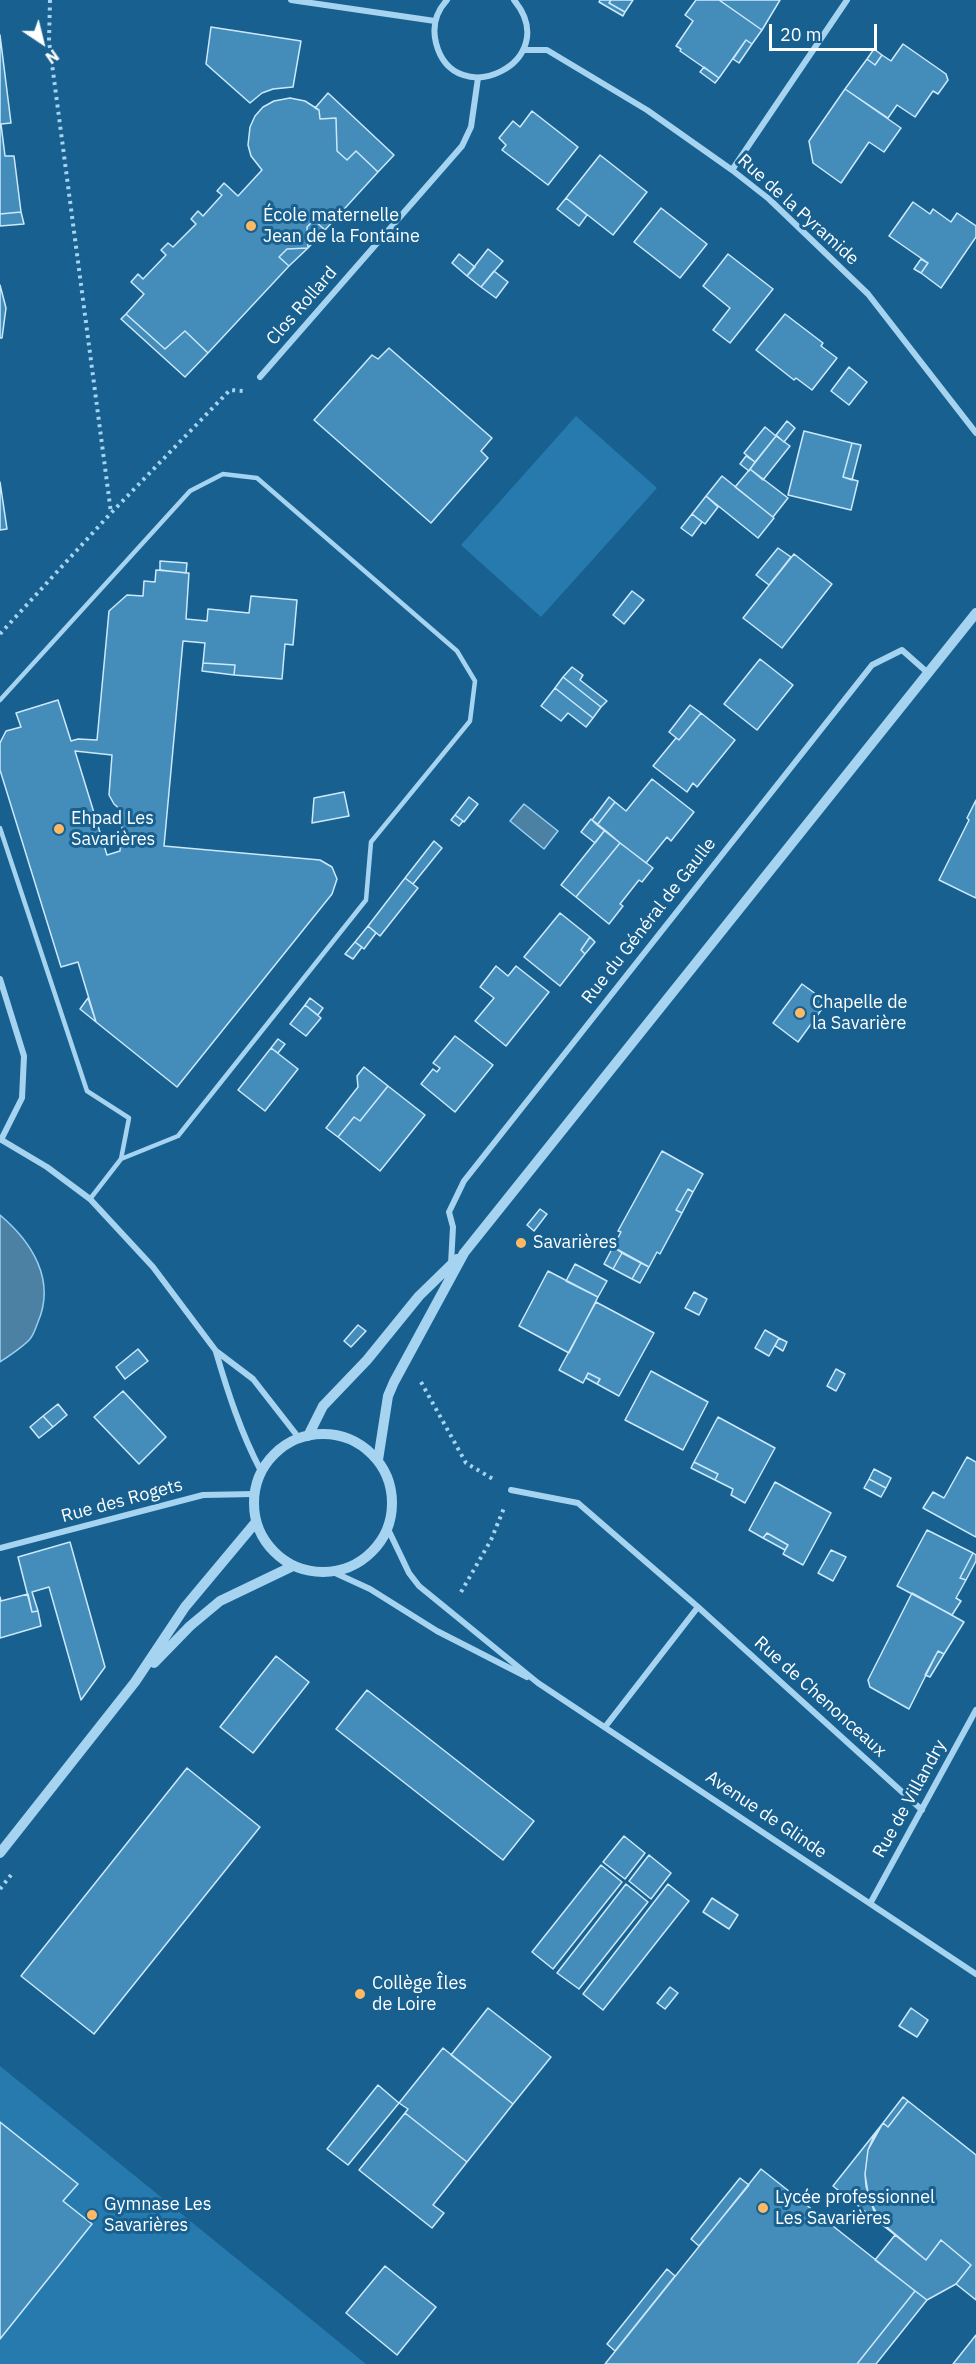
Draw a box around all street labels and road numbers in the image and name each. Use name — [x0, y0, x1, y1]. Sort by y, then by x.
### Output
street label: Rue de la Pyramide — [733, 150, 863, 270]
street label: Clos Rollard — [262, 262, 342, 350]
street label: Rue du Général de Gaulle — [577, 834, 721, 1008]
street label: Rue des Rogets — [59, 1474, 185, 1528]
street label: Rue de Chenonceaux — [750, 1632, 890, 1762]
street label: Rue de Villandry — [869, 1736, 951, 1862]
street label: Avenue de Glinde — [701, 1767, 831, 1863]

